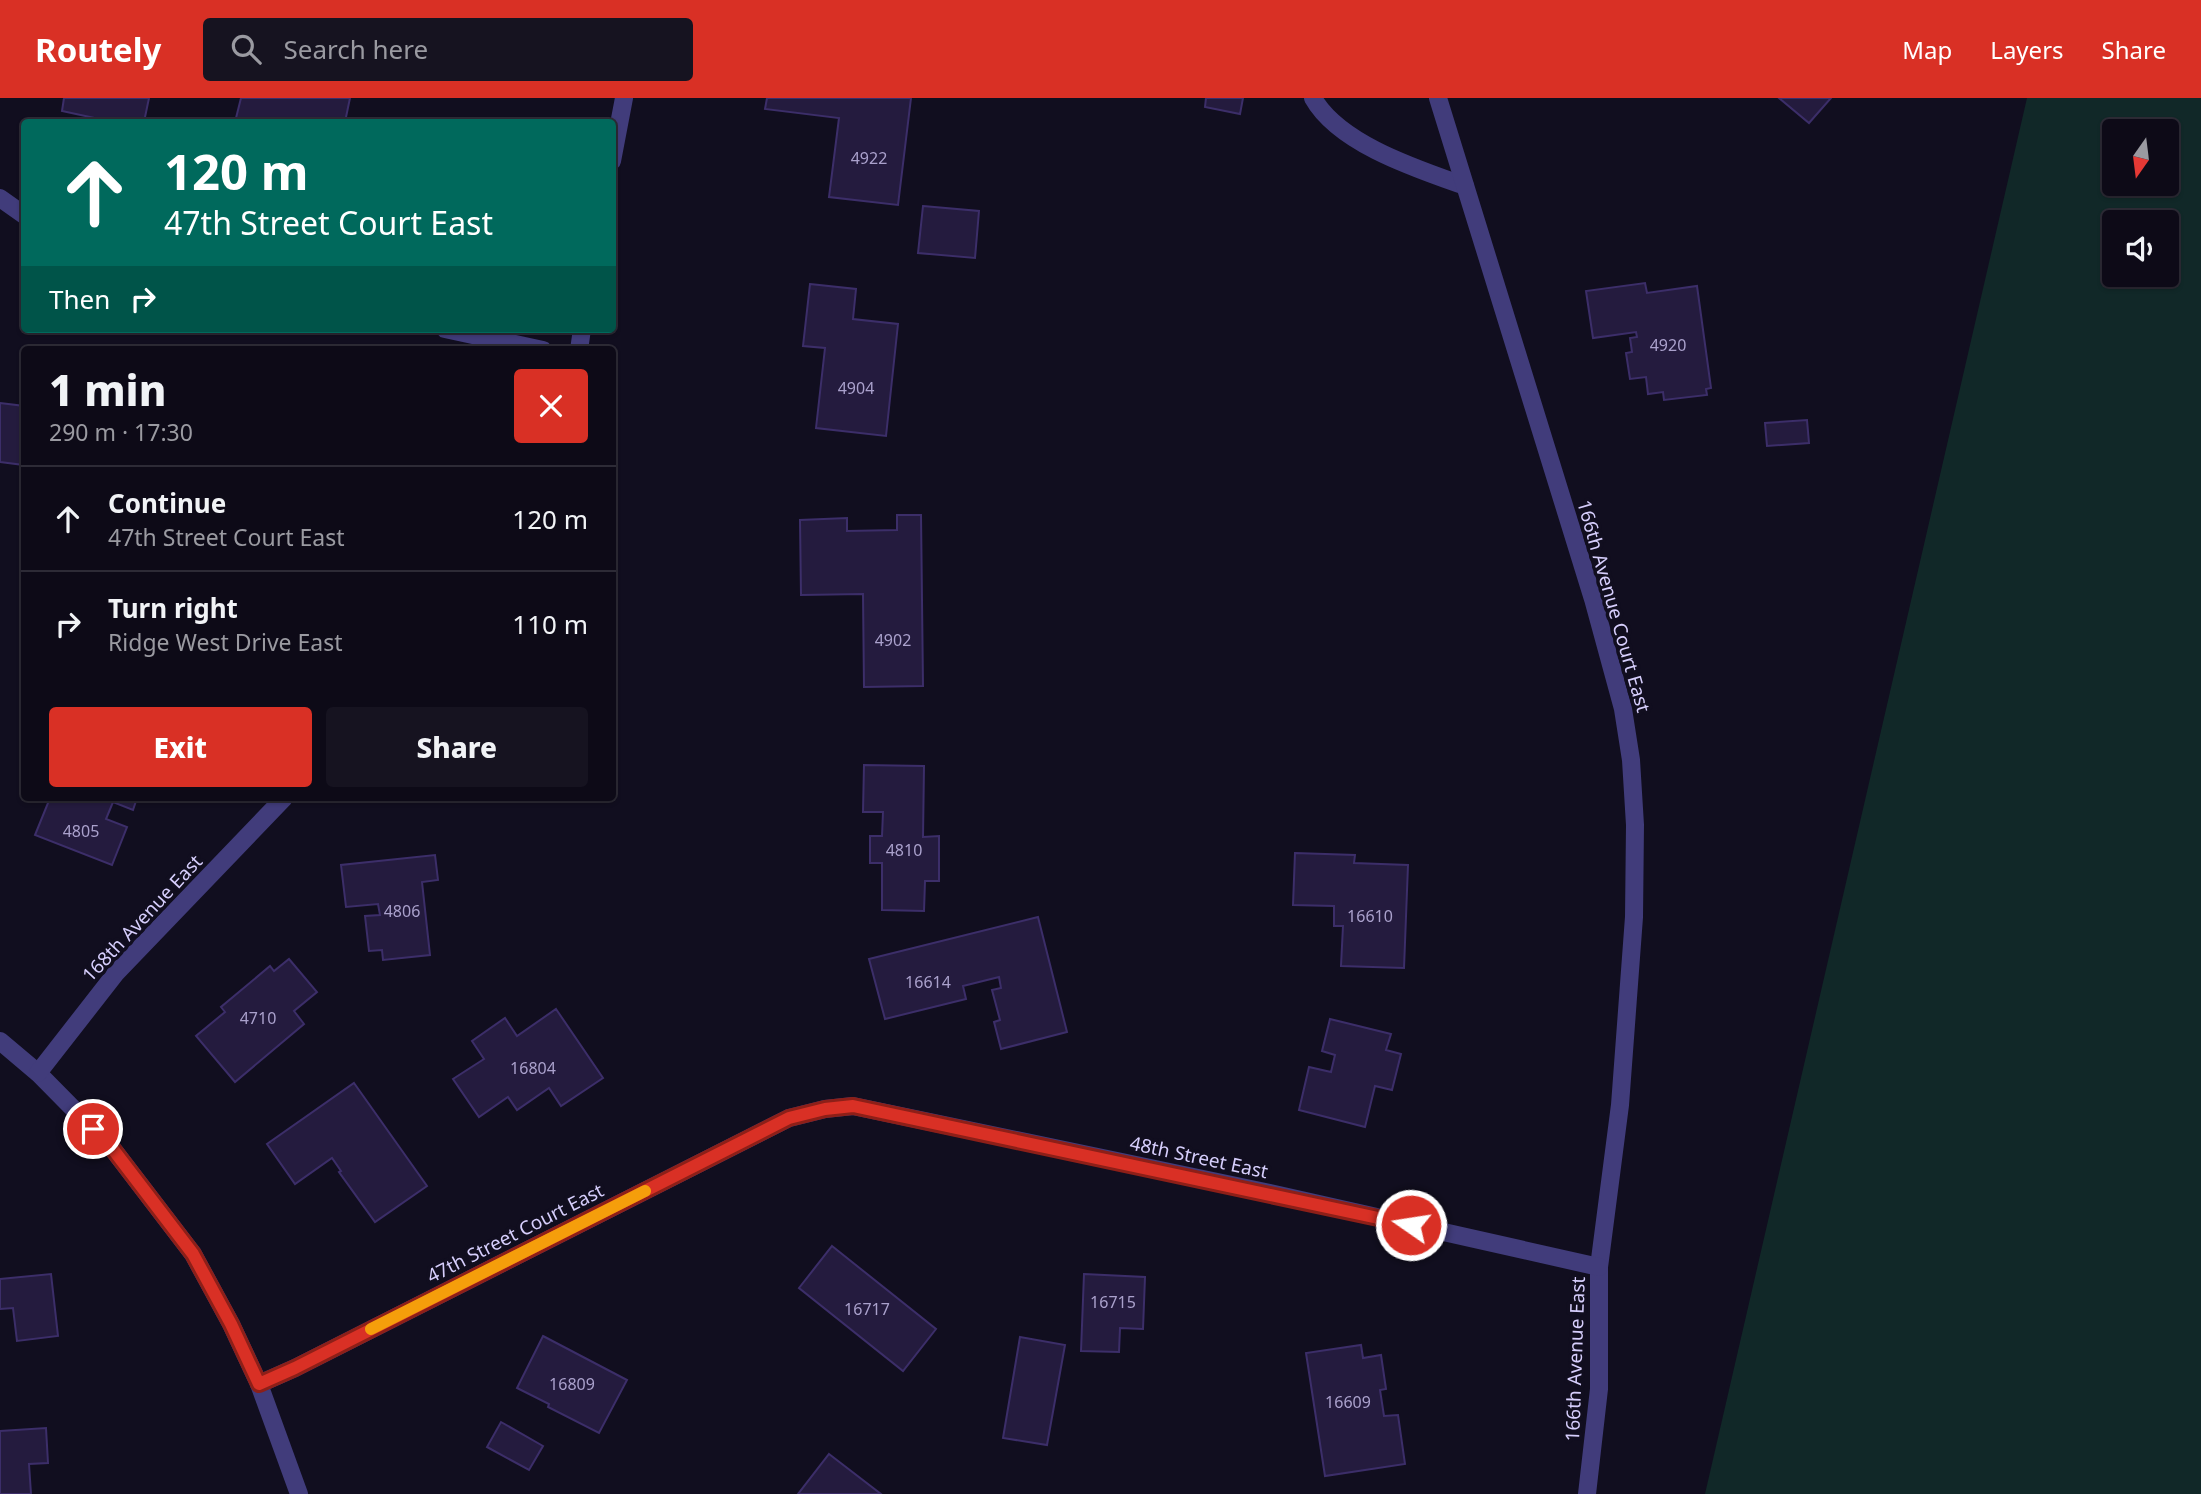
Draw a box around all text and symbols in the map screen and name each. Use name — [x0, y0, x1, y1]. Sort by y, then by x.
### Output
search box — [203, 18, 693, 81]
text: Routely — [35, 27, 161, 72]
icon: search — [227, 30, 265, 68]
text: Search here — [283, 31, 428, 67]
text: Map — [1902, 33, 1952, 66]
text: Layers — [1990, 33, 2064, 66]
text: Share — [2102, 33, 2166, 66]
north arrow — [2102, 119, 2179, 196]
map controls — [2102, 119, 2179, 287]
text: 120 m — [164, 138, 309, 204]
icon: ahead — [49, 147, 140, 238]
house number: 4922 — [851, 147, 887, 169]
text: 47th Street Court East — [164, 201, 493, 244]
button: sound — [2102, 210, 2179, 287]
icon: right — [124, 280, 162, 318]
text: Then — [49, 281, 110, 317]
house number: 4920 — [1650, 334, 1686, 356]
text: 1 min — [49, 361, 166, 418]
button: close — [514, 369, 588, 443]
house number: 4904 — [838, 377, 874, 399]
text: 290 m · 17:30 — [49, 416, 193, 448]
text: Continue — [108, 485, 226, 521]
street label: 166th Avenue Court East — [1571, 497, 1657, 715]
icon: ahead — [49, 500, 87, 538]
text: 120 m — [512, 501, 588, 537]
text: 47th Street Court East — [108, 521, 344, 553]
text: Turn right — [108, 590, 238, 626]
icon: right — [49, 605, 87, 643]
text: 110 m — [512, 606, 588, 642]
text: Ridge West Drive East — [108, 626, 343, 658]
house number: 4902 — [875, 629, 911, 651]
button: Exit — [49, 707, 312, 787]
button: Share — [326, 707, 588, 787]
house number: 4805 — [63, 820, 99, 842]
house number: 4810 — [886, 839, 922, 861]
street label: 168th Avenue East — [76, 849, 208, 987]
house number: 4806 — [384, 900, 420, 922]
house number: 16610 — [1347, 905, 1393, 927]
house number: 16614 — [905, 971, 951, 993]
house number: 4710 — [240, 1007, 276, 1029]
house number: 16804 — [510, 1057, 556, 1079]
pin — [63, 1099, 123, 1159]
icon: arrive — [74, 1110, 112, 1148]
street label: 48th Street East — [1128, 1130, 1271, 1184]
street label: 47th Street Court East — [422, 1177, 608, 1289]
position arrow — [1374, 1188, 1448, 1262]
street label: 166th Avenue East — [1559, 1276, 1591, 1442]
house number: 16715 — [1090, 1291, 1136, 1313]
house number: 16717 — [844, 1298, 890, 1320]
house number: 16809 — [549, 1373, 595, 1395]
house number: 16609 — [1325, 1391, 1371, 1413]

